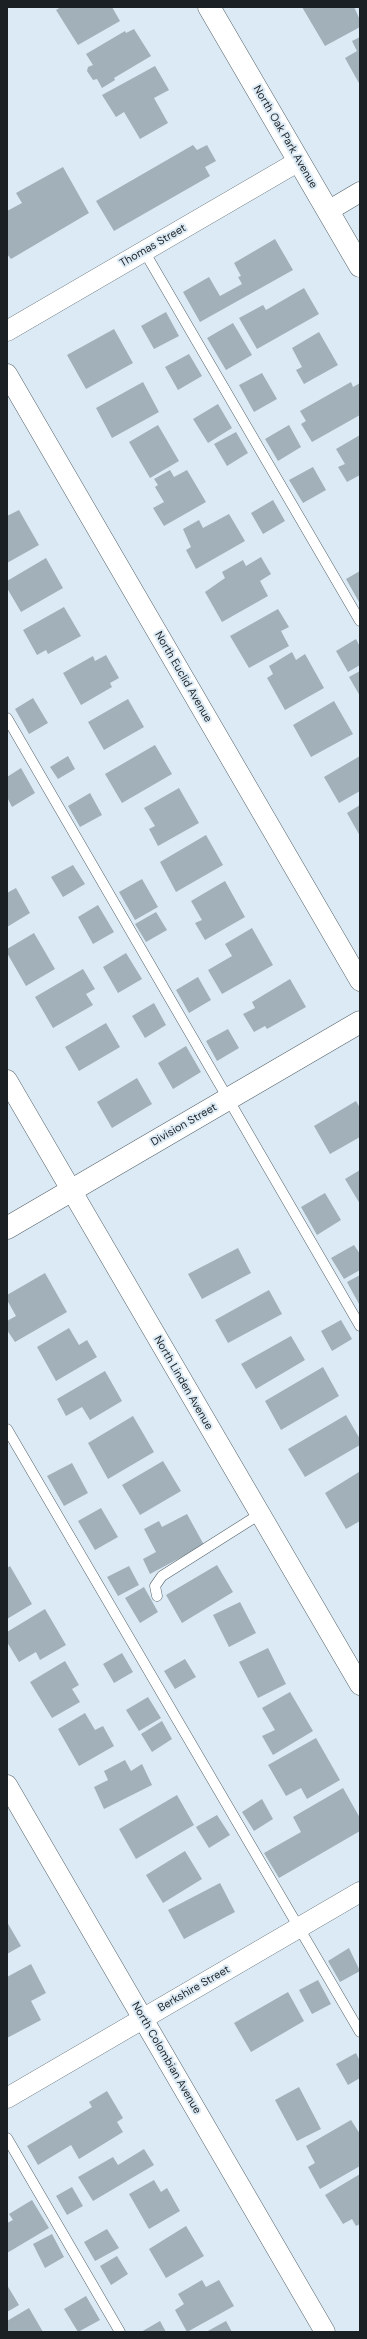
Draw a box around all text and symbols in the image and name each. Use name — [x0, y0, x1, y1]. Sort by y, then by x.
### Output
street label: North Oak Park Avenue — [250, 83, 320, 191]
street label: Thomas Street — [117, 222, 189, 270]
street label: North Euclid Avenue — [152, 629, 214, 725]
street label: Division Street — [149, 1101, 219, 1149]
street label: North Linden Avenue — [151, 1334, 215, 1432]
street label: Berkshire Street — [156, 1963, 232, 2015]
street label: North Colombian Avenue — [129, 2000, 203, 2116]

